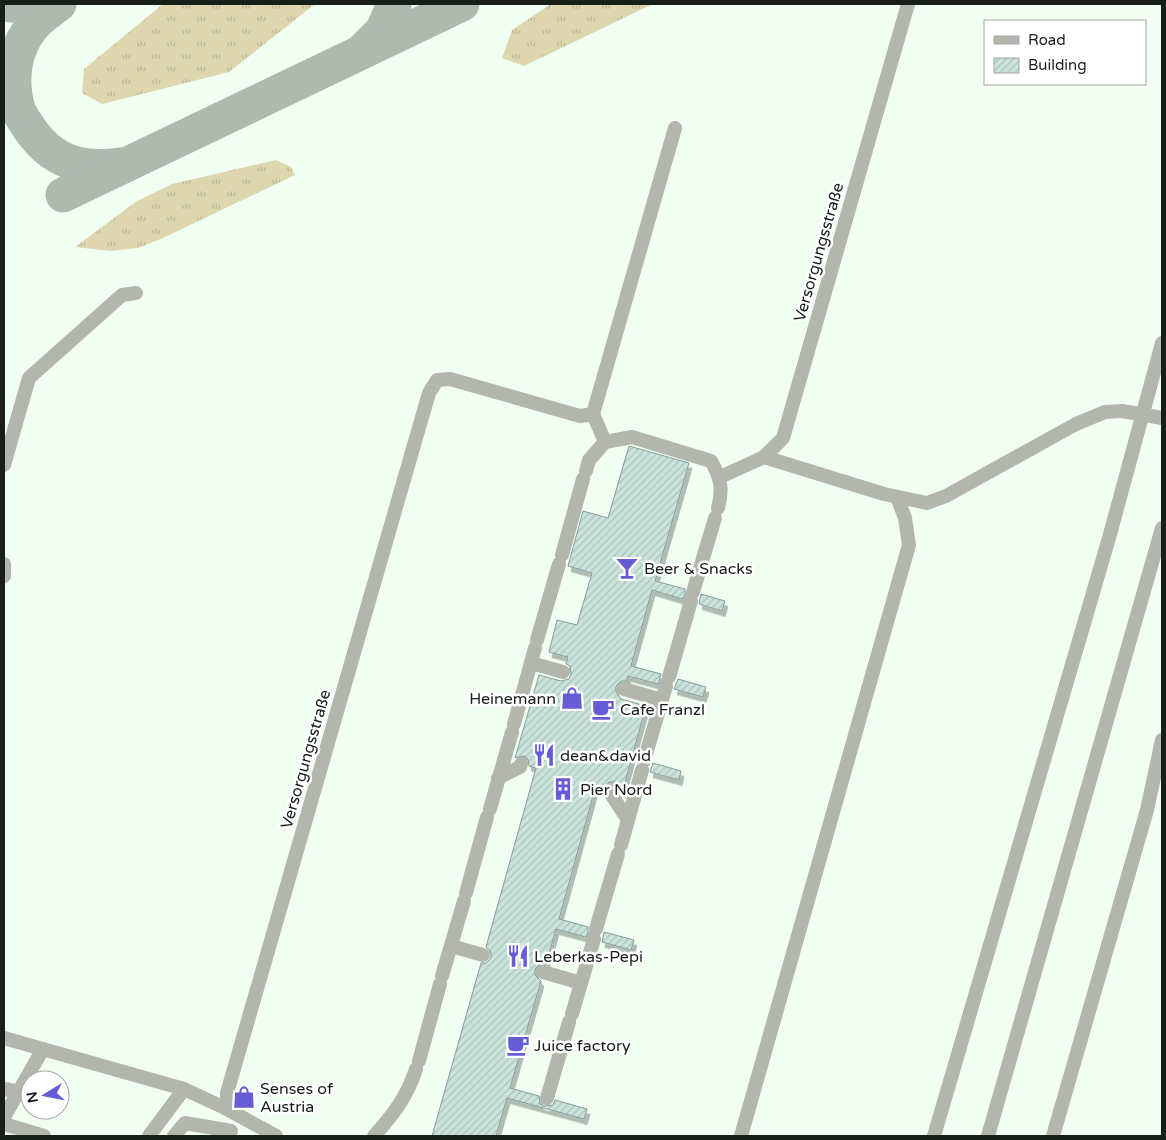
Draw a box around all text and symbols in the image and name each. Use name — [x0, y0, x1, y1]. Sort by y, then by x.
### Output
legend — [984, 20, 1146, 85]
text: Road — [1028, 31, 1066, 49]
text: Building — [1028, 56, 1087, 74]
street label: Versorgungsstraße — [790, 180, 848, 324]
bar icon: Beer & Snacks — [614, 555, 640, 581]
place label: Beer & Snacks — [644, 559, 753, 579]
shop icon: Heinemann — [559, 685, 585, 711]
street label: Versorgungsstraße — [277, 687, 335, 831]
place label: Heinemann — [469, 689, 556, 709]
cafe icon: Cafe Franzl — [590, 696, 616, 722]
place label: Cafe Franzl — [620, 700, 705, 720]
restaurant icon: dean&david — [531, 742, 557, 768]
place label: dean&david — [560, 746, 651, 766]
building icon: Pier Nord — [550, 776, 576, 802]
place label: Pier Nord — [580, 780, 652, 800]
restaurant icon: Leberkas-Pepi — [505, 943, 531, 969]
place label: Leberkas-Pepi — [534, 947, 643, 967]
cafe icon: Juice factory — [505, 1032, 531, 1058]
place label: Juice factory — [534, 1036, 631, 1056]
north arrow — [20, 1070, 70, 1120]
place label: Senses of Austria — [260, 1079, 334, 1117]
shop icon: Senses of Austria — [231, 1084, 257, 1110]
text: N — [23, 1090, 42, 1104]

